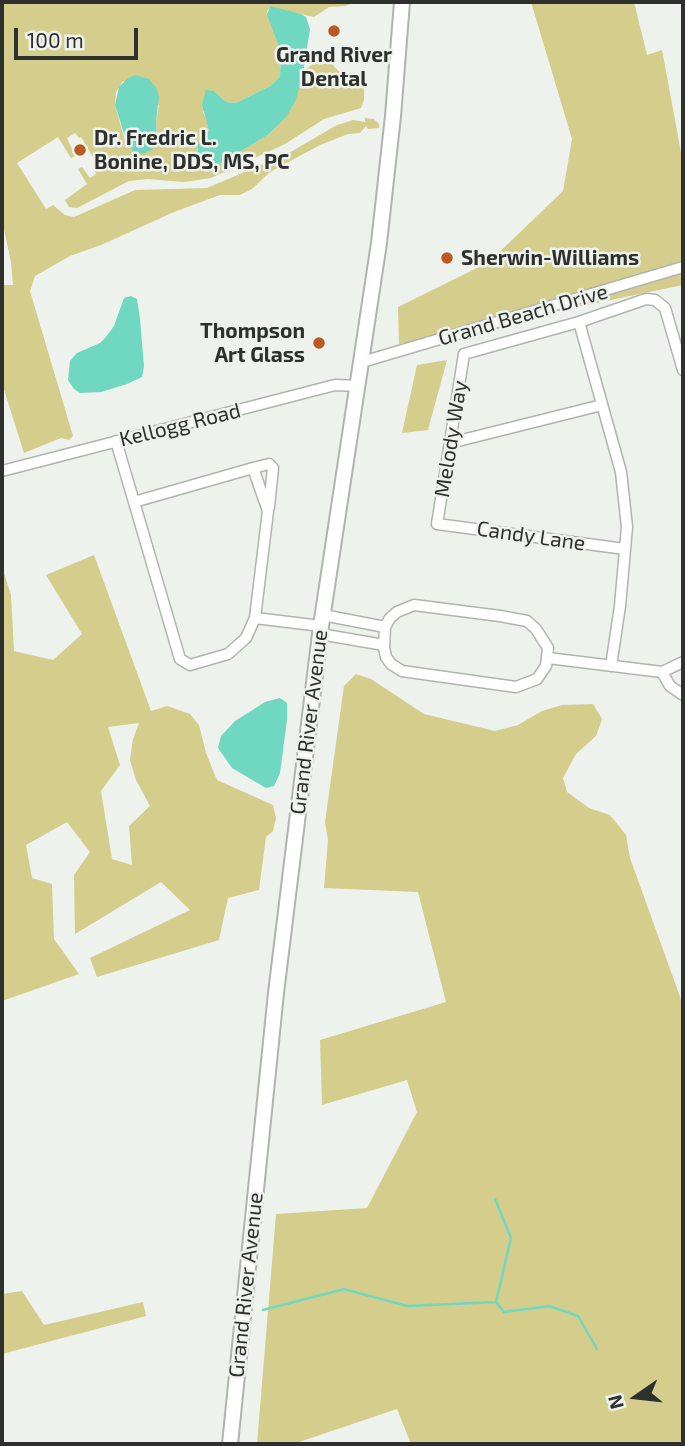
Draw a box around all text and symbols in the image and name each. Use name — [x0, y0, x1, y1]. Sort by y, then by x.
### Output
scale bar — [18, 14, 142, 58]
marker: Grand River Dental — [326, 23, 342, 39]
text: 100 m — [27, 27, 84, 52]
place label: Grand River Dental — [276, 42, 392, 92]
place label: Dr. Fredric L. Bonine, DDS, MS, PC — [94, 125, 289, 175]
marker: Dr. Fredric L. Bonine, DDS, MS, PC — [72, 142, 88, 158]
place label: Sherwin-Williams — [461, 245, 639, 271]
marker: Sherwin-Williams — [439, 250, 455, 266]
street label: Grand Beach Drive — [435, 279, 611, 351]
place label: Thompson Art Glass — [200, 318, 305, 368]
marker: Thompson Art Glass — [311, 335, 327, 351]
street label: Melody Way — [429, 379, 473, 499]
street label: Kellogg Road — [117, 398, 243, 452]
street label: Candy Lane — [475, 516, 587, 556]
street label: Grand River Avenue — [285, 628, 333, 816]
street label: Grand River Avenue — [224, 1191, 268, 1379]
north arrow — [601, 1362, 671, 1432]
text: N — [602, 1393, 628, 1412]

